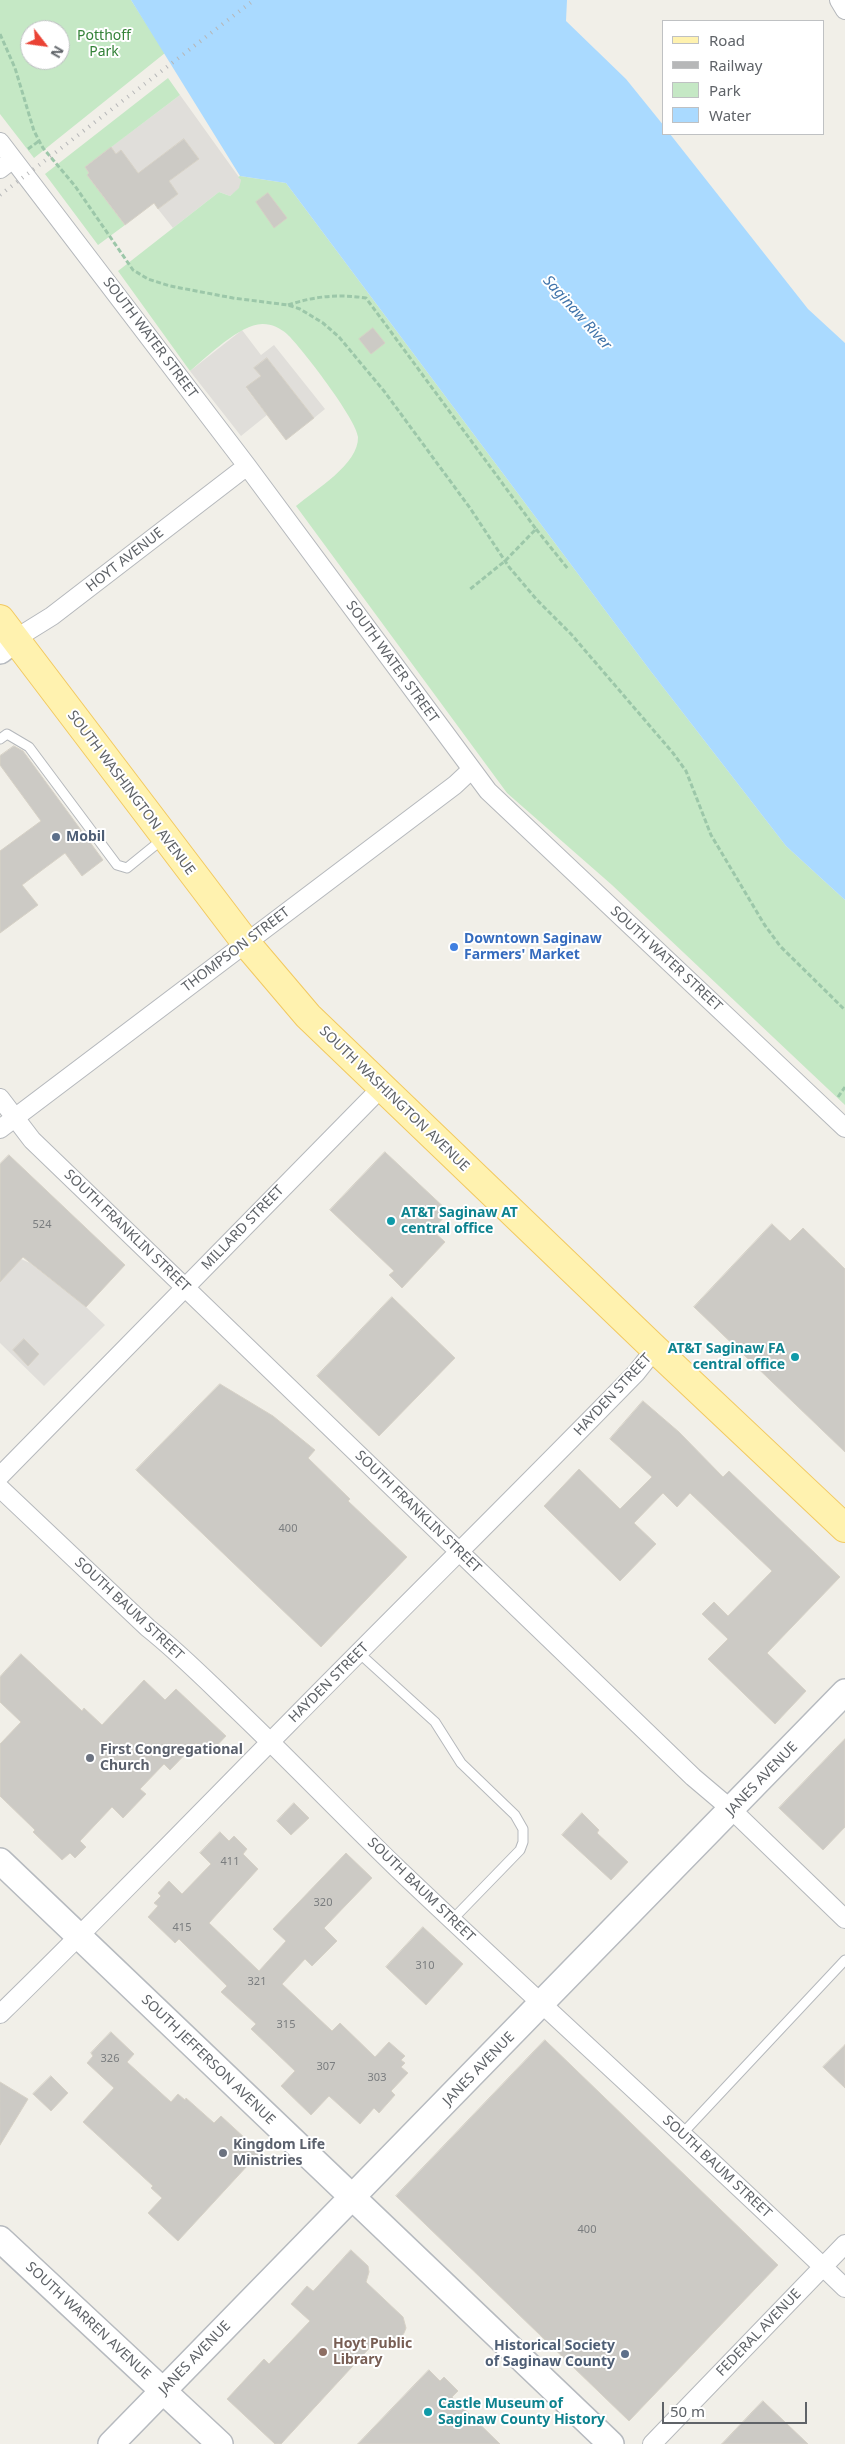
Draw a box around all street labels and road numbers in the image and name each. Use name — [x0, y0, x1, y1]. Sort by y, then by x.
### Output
street label: SOUTH WATER STREET — [99, 274, 201, 402]
street label: HOYT AVENUE — [83, 525, 167, 595]
street label: SOUTH WATER STREET — [342, 598, 442, 726]
street label: SOUTH WASHINGTON AVENUE — [64, 707, 198, 879]
street label: SOUTH WATER STREET — [607, 903, 725, 1015]
street label: THOMPSON STREET — [179, 904, 293, 996]
street label: SOUTH WASHINGTON AVENUE — [316, 1023, 472, 1175]
street label: SOUTH FRANKLIN STREET — [60, 1166, 194, 1296]
street label: MILLARD STREET — [198, 1182, 288, 1274]
street label: HAYDEN STREET — [571, 1350, 655, 1440]
street label: SOUTH FRANKLIN STREET — [351, 1447, 485, 1577]
street label: SOUTH BAUM STREET — [71, 1554, 187, 1664]
street label: HAYDEN STREET — [286, 1640, 372, 1726]
street label: JANES AVENUE — [723, 1739, 801, 1819]
street label: SOUTH BAUM STREET — [364, 1834, 478, 1946]
street label: SOUTH JEFFERSON AVENUE — [138, 1992, 278, 2128]
street label: JANES AVENUE — [440, 2029, 518, 2109]
street label: SOUTH BAUM STREET — [659, 2112, 775, 2222]
street label: SOUTH WARREN AVENUE — [22, 2259, 154, 2383]
street label: FEDERAL AVENUE — [713, 2286, 805, 2380]
street label: JANES AVENUE — [156, 2318, 234, 2398]

